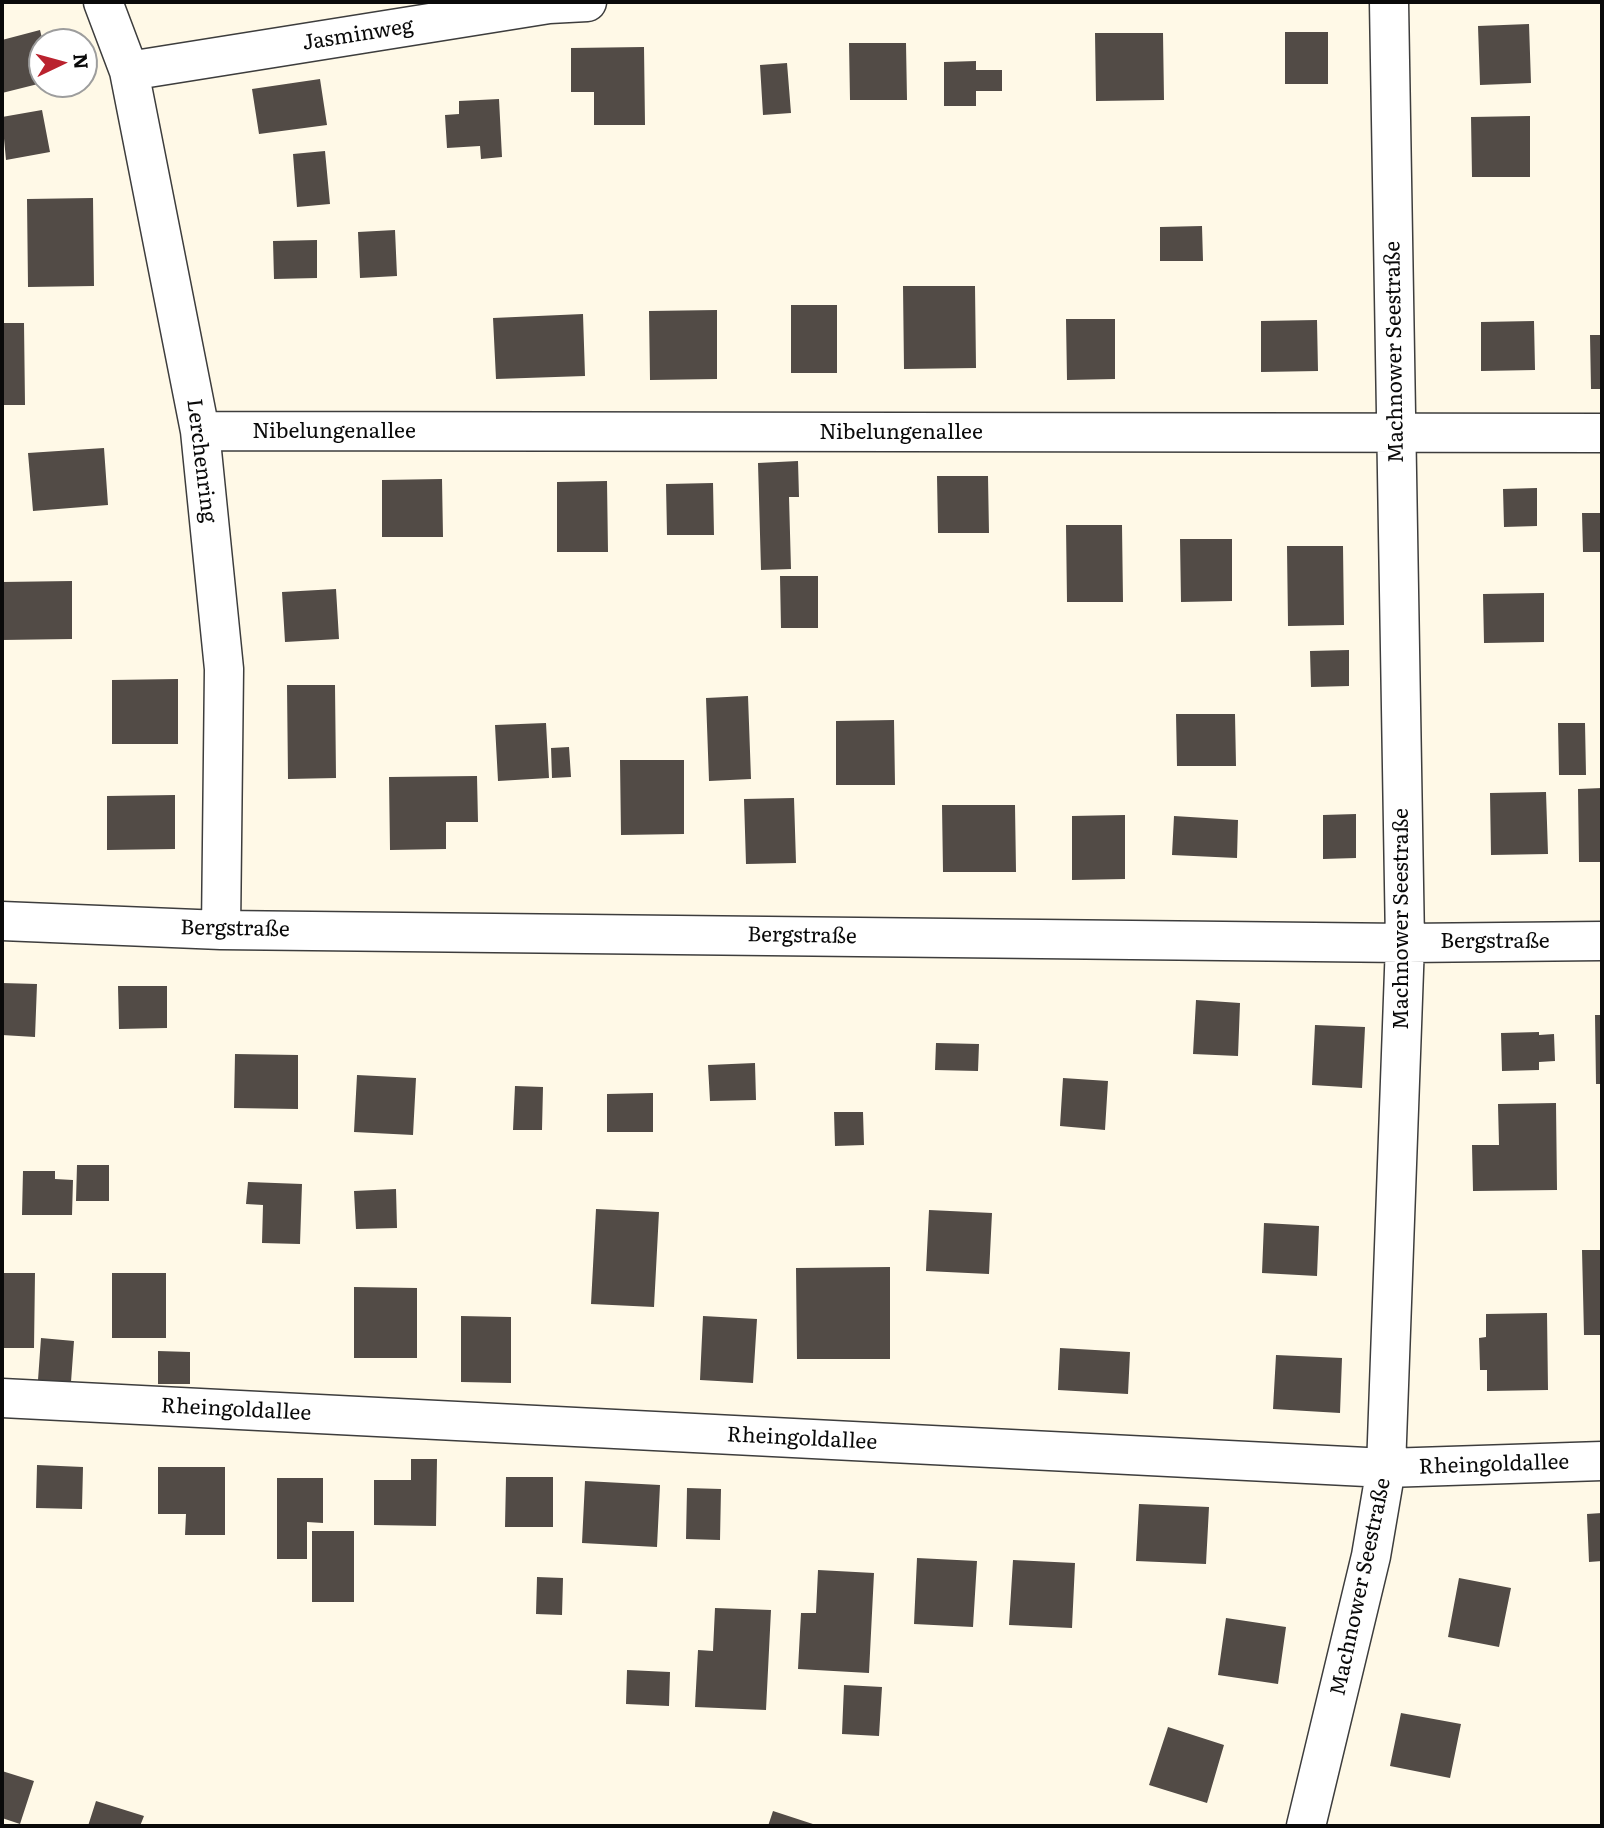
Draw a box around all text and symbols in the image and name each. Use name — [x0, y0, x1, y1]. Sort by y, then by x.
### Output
street label: Jasminweg — [301, 14, 415, 56]
north arrow — [28, 28, 98, 98]
text: N — [67, 52, 97, 71]
street label: Machnower Seestraße — [1380, 241, 1410, 463]
street label: Lerchenring — [181, 398, 221, 524]
street label: Nibelungenallee — [252, 419, 416, 445]
street label: Nibelungenallee — [819, 420, 983, 446]
street label: Machnower Seestraße — [1389, 808, 1415, 1030]
street label: Bergstraße — [180, 915, 290, 943]
street label: Bergstraße — [747, 922, 857, 950]
street label: Bergstraße — [1440, 929, 1550, 955]
street label: Rheingoldallee — [160, 1393, 312, 1427]
street label: Rheingoldallee — [726, 1422, 878, 1456]
street label: Rheingoldallee — [1418, 1450, 1570, 1480]
street label: Machnower Seestraße — [1326, 1476, 1396, 1698]

